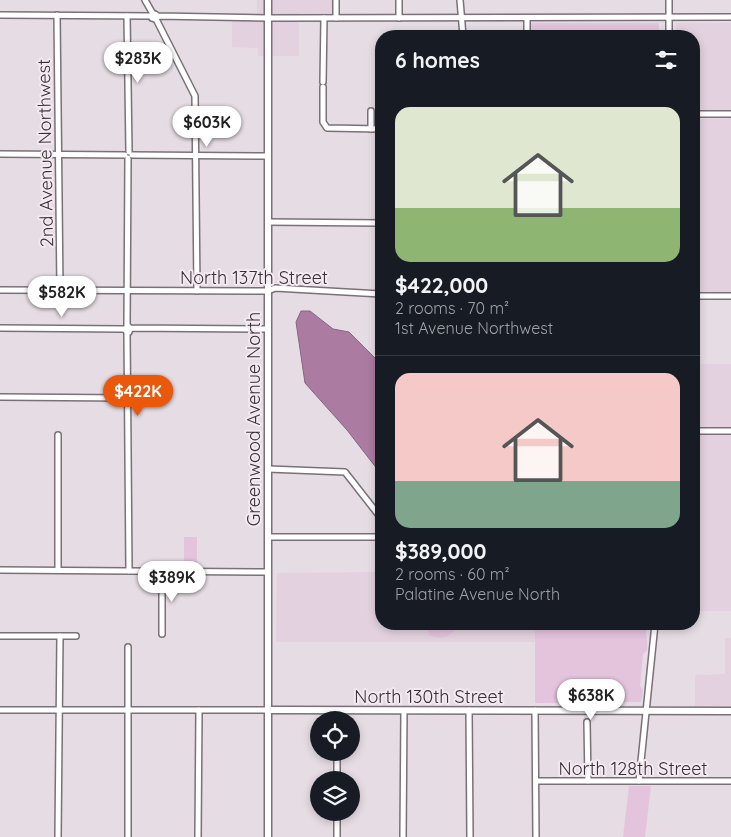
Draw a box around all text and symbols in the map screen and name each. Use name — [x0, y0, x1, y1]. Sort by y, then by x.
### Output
pin: $283K — [103, 42, 173, 84]
icon: filters — [652, 46, 680, 74]
text: 6 homes — [395, 47, 480, 73]
text: $283K — [115, 48, 161, 68]
street label: 2nd Avenue Northwest — [32, 59, 58, 247]
pin: $603K — [172, 106, 242, 148]
text: $603K — [183, 112, 231, 132]
icon: home — [493, 140, 583, 230]
street label: North 137th Street — [180, 266, 328, 289]
text: $422,000 — [395, 272, 488, 298]
pin: $582K — [27, 276, 97, 318]
text: $582K — [38, 282, 86, 302]
text: 2 rooms · 70 m² — [395, 298, 509, 318]
street label: Greenwood Avenue North — [242, 312, 265, 526]
text: 1st Avenue Northwest — [395, 318, 553, 338]
pin: $422K — [103, 374, 173, 417]
text: $422K — [114, 381, 162, 401]
icon: home — [493, 405, 583, 495]
text: $389,000 — [395, 538, 486, 564]
pin: $389K — [137, 560, 207, 603]
text: 2 rooms · 60 m² — [395, 564, 509, 584]
text: $389K — [149, 567, 195, 587]
text: Palatine Avenue North — [395, 584, 560, 604]
pin: $638K — [556, 678, 626, 721]
street label: North 130th Street — [354, 685, 504, 708]
text: $638K — [568, 685, 614, 705]
map controls — [310, 711, 360, 821]
button: locate — [310, 711, 360, 761]
street label: North 128th Street — [559, 757, 707, 780]
button: layers — [310, 771, 360, 821]

